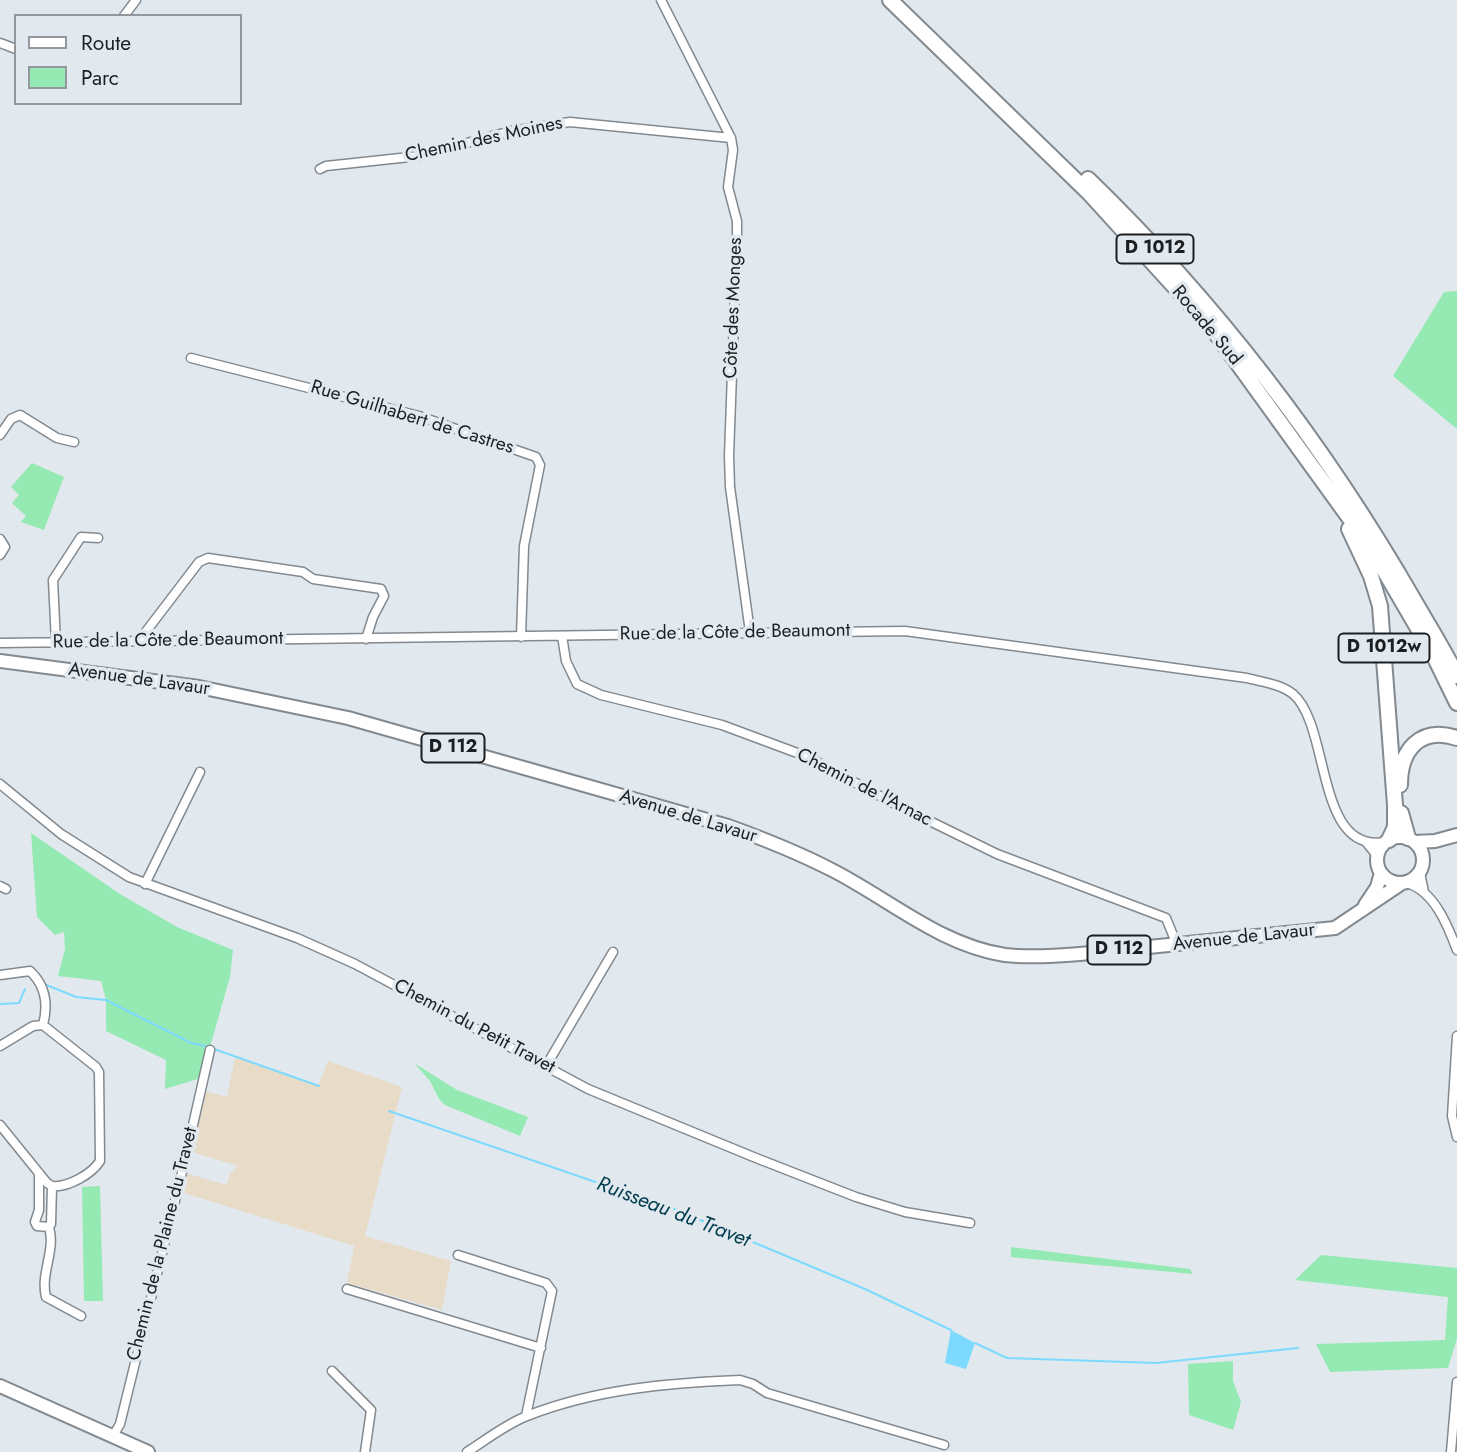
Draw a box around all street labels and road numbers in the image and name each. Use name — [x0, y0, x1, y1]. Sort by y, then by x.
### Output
street label: Chemin des Moines — [403, 112, 565, 168]
road number: D 1012 — [1116, 234, 1194, 264]
street label: Côte des Monges — [720, 237, 748, 379]
street label: Rocade Sud — [1166, 282, 1246, 370]
street label: Rue Guilhabert de Castres — [308, 376, 516, 460]
street label: Rue de la Côte de Beaumont — [620, 620, 850, 646]
street label: Rue de la Côte de Beaumont — [53, 628, 283, 654]
road number: D 1012w — [1338, 634, 1430, 662]
street label: Avenue de Lavaur — [67, 659, 211, 701]
road number: D 112 — [421, 734, 484, 762]
street label: Chemin de l'Arnac — [793, 744, 935, 832]
street label: Avenue de Lavaur — [616, 785, 760, 849]
street label: Avenue de Lavaur — [1172, 919, 1316, 957]
road number: D 112 — [1088, 936, 1150, 965]
street label: Chemin du Petit Travet — [389, 975, 559, 1079]
street label: Chemin de la Plaine du Travet — [123, 1125, 203, 1363]

